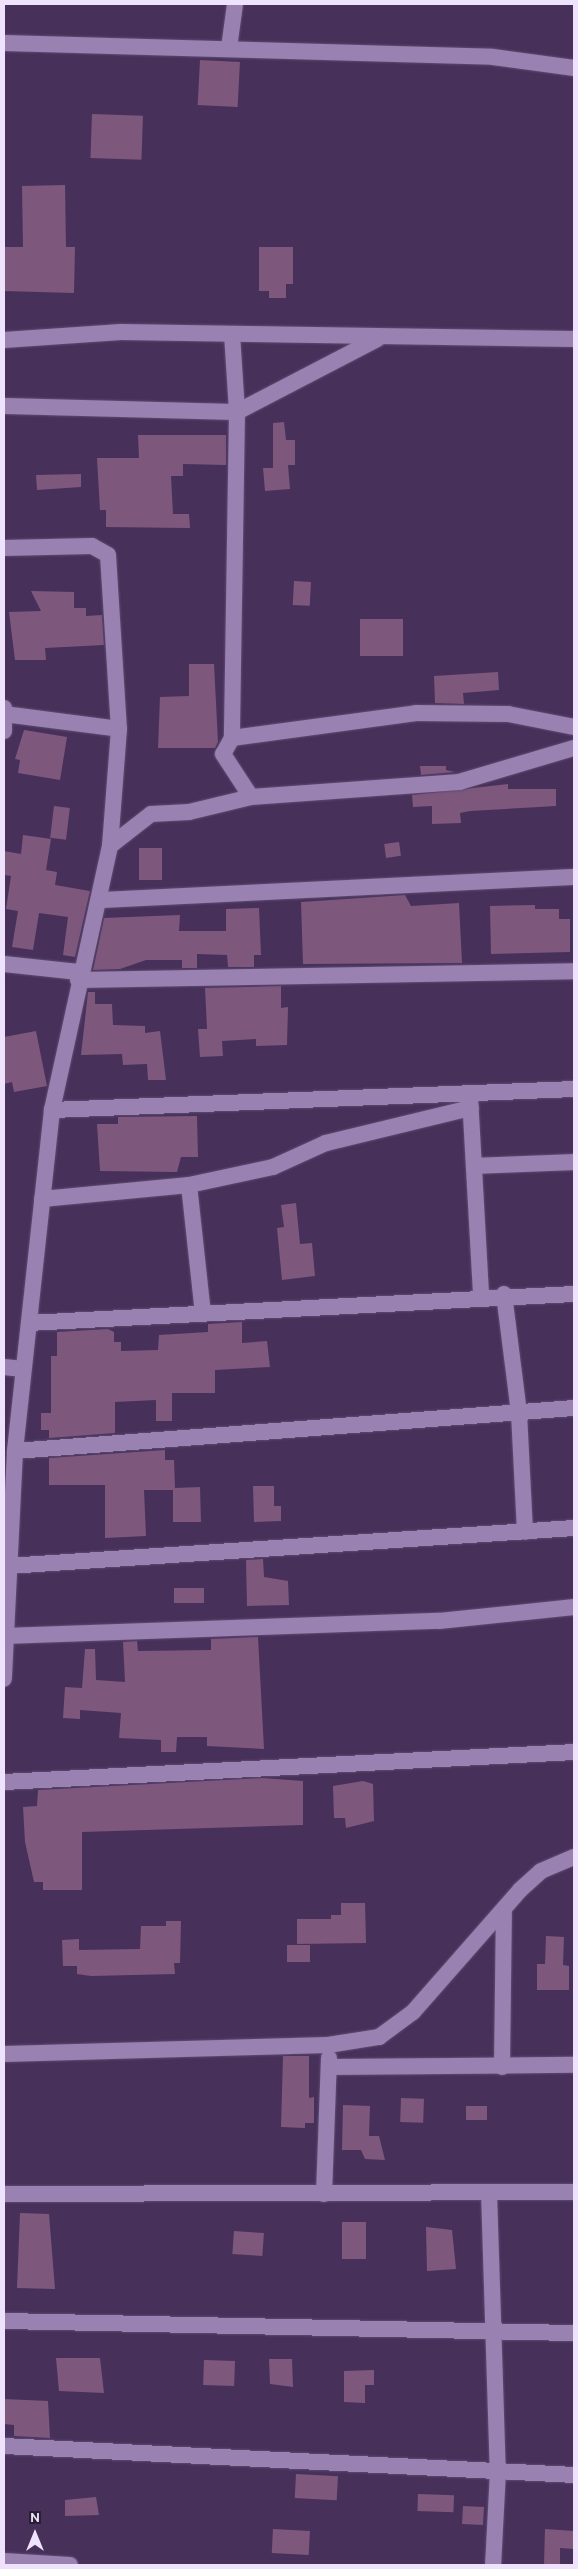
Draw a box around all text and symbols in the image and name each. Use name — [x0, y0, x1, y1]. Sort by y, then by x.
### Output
north arrow — [10, 2509, 60, 2559]
text: N — [30, 2510, 40, 2527]

